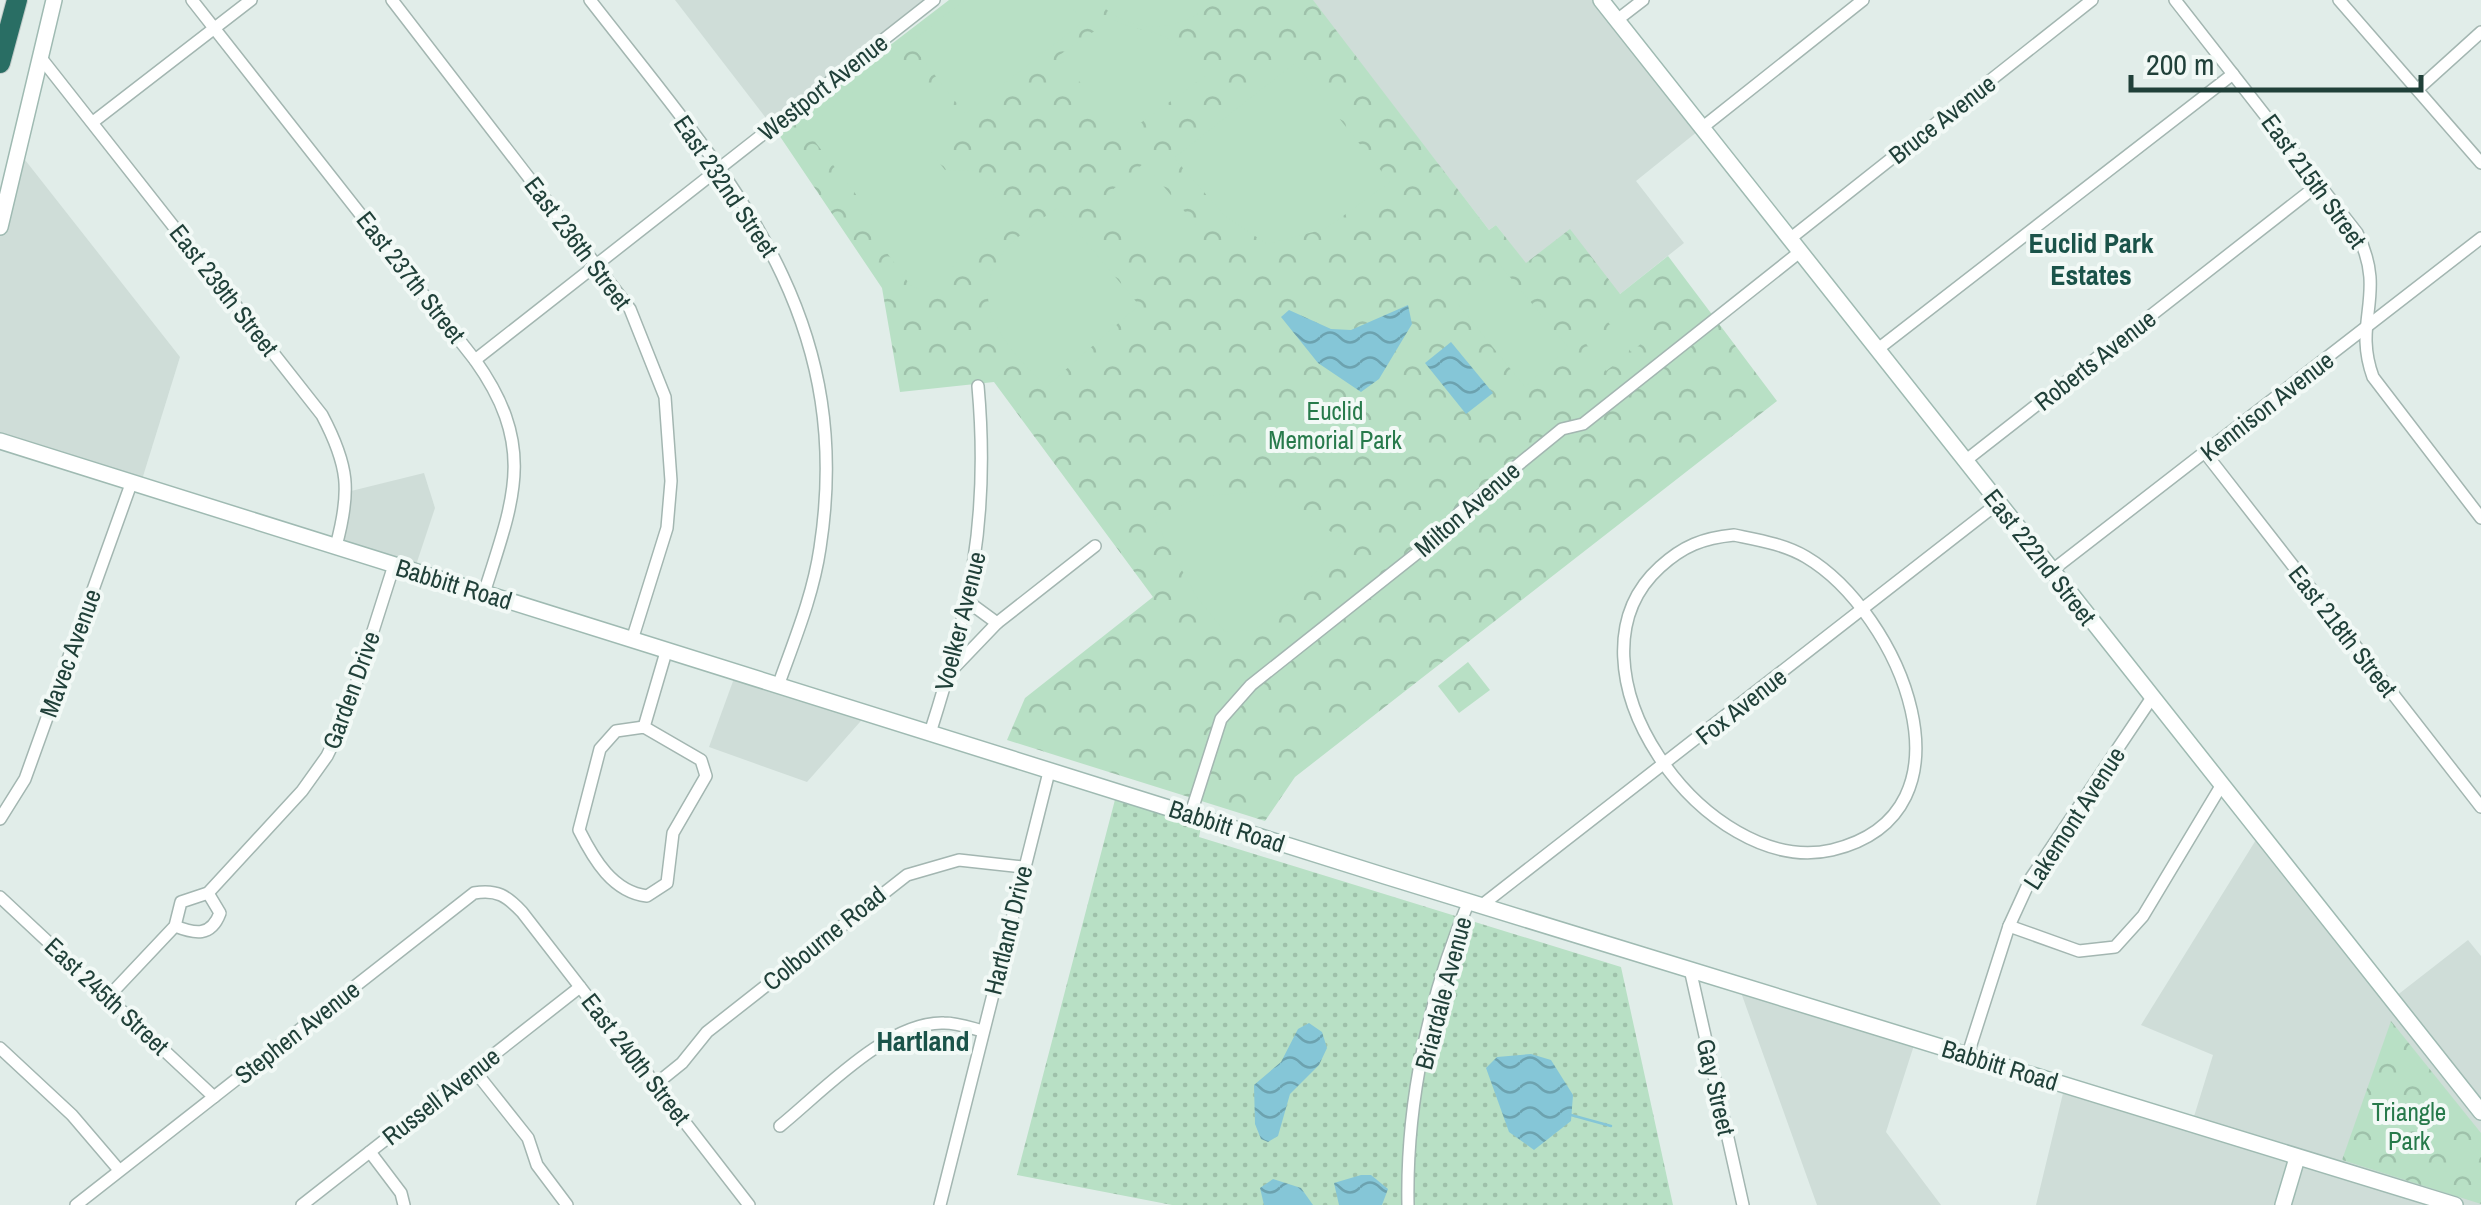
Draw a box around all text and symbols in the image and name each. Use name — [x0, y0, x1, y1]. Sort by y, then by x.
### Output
street label: Westport Avenue — [751, 26, 895, 148]
scale bar — [2131, 30, 2421, 92]
text: 200 m — [2146, 44, 2214, 84]
street label: Bruce Avenue — [1881, 66, 2003, 172]
street label: East 215th Street — [2254, 107, 2374, 255]
street label: East 232nd Street — [666, 108, 786, 264]
street label: East 236th Street — [517, 170, 639, 317]
street label: East 237th Street — [349, 204, 473, 350]
street label: East 239th Street — [162, 217, 286, 363]
district label: Euclid Park Estates — [2028, 224, 2154, 294]
street label: Roberts Avenue — [2027, 302, 2163, 418]
street label: Kennison Avenue — [2193, 343, 2341, 469]
park label: Euclid Memorial Park — [1268, 394, 1402, 457]
street label: Milton Avenue — [1407, 454, 1527, 564]
street label: East 222nd Street — [1976, 482, 2104, 632]
street label: Voelker Avenue — [926, 548, 994, 694]
street label: Babbitt Road — [392, 550, 516, 618]
street label: East 218th Street — [2281, 558, 2405, 704]
street label: Mavec Avenue — [31, 584, 109, 722]
street label: Garden Drive — [314, 626, 388, 754]
street label: Fox Avenue — [1688, 660, 1794, 752]
street label: Lakemont Avenue — [2015, 740, 2133, 896]
street label: Babbitt Road — [1165, 791, 1289, 861]
street label: Hartland Drive — [976, 862, 1040, 998]
street label: Colbourne Road — [755, 878, 893, 998]
street label: Briardale Avenue — [1406, 913, 1480, 1073]
street label: East 245th Street — [37, 930, 177, 1063]
street label: Stephen Avenue — [227, 972, 367, 1092]
street label: East 240th Street — [574, 986, 698, 1132]
district label: Hartland — [876, 1022, 970, 1060]
street label: Babbitt Road — [1938, 1031, 2062, 1099]
street label: Gay Street — [1688, 1035, 1744, 1139]
street label: Russell Avenue — [375, 1039, 507, 1153]
park label: Triangle Park — [2372, 1095, 2446, 1158]

